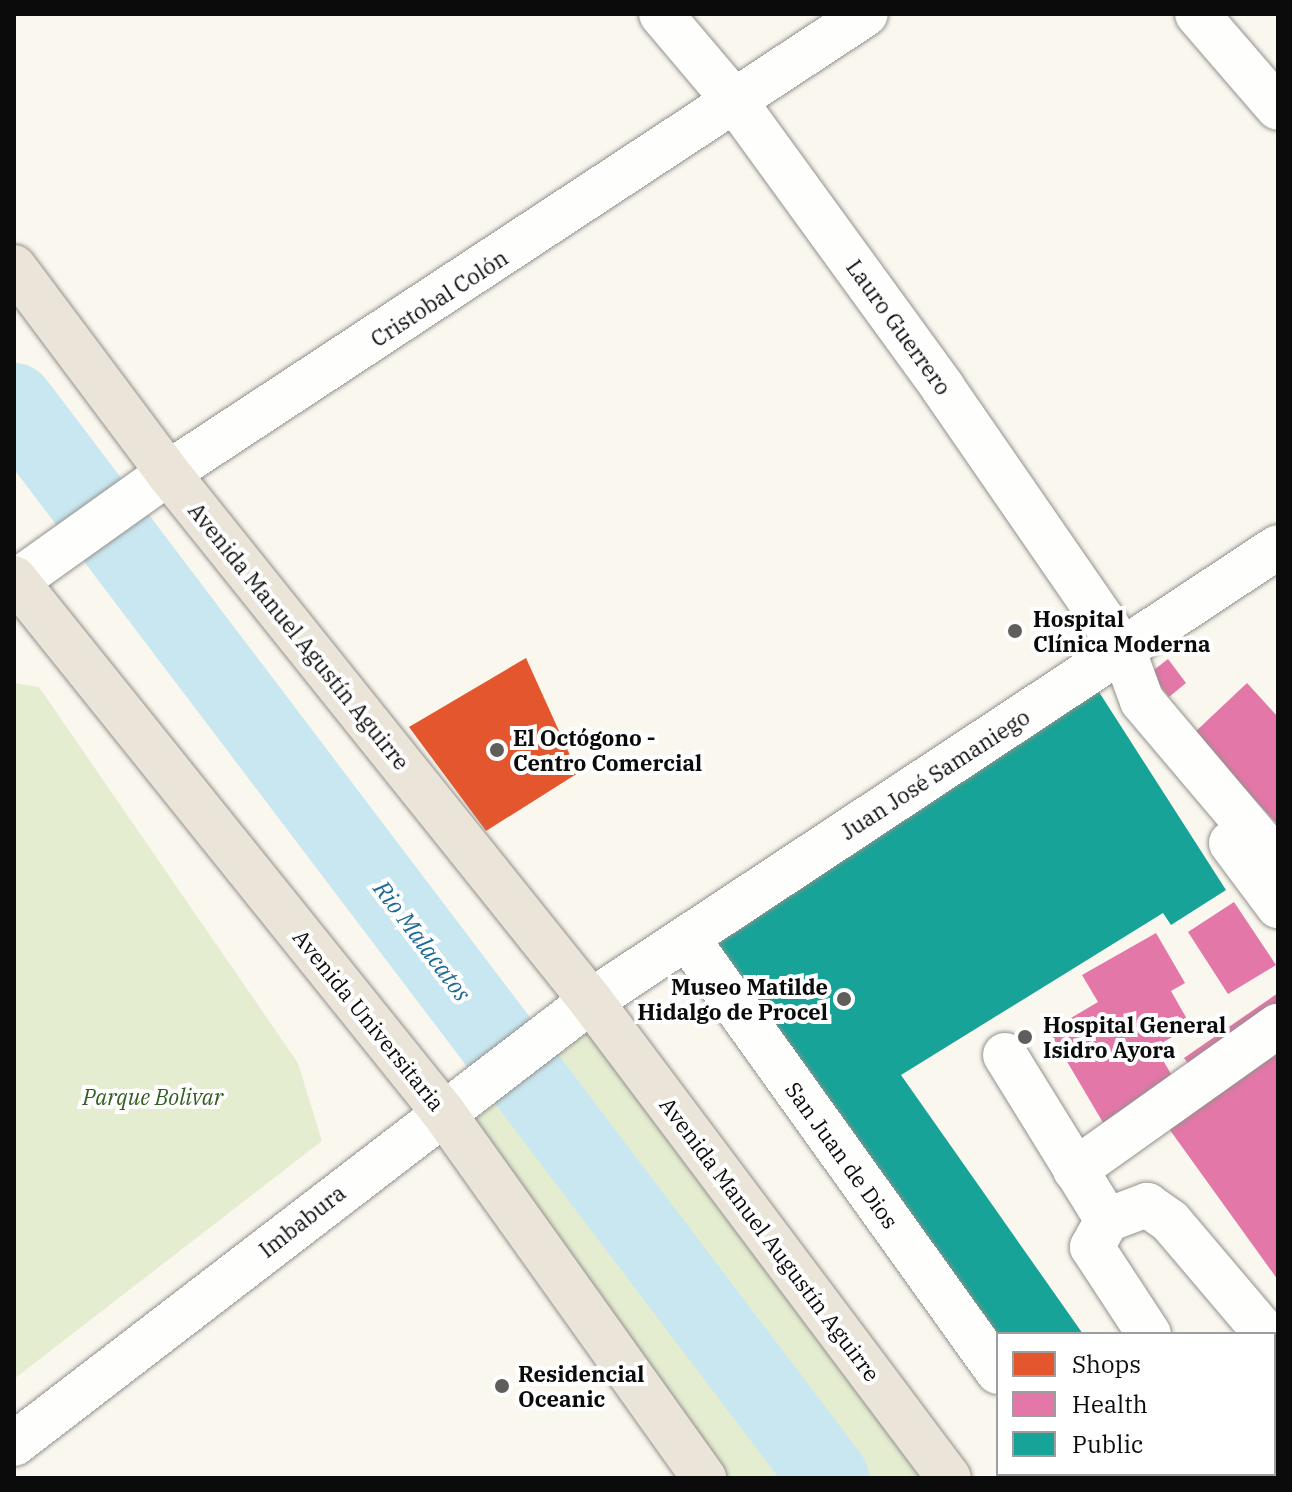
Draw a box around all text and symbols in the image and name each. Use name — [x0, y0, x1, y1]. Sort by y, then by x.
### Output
street label: Cristobal Colón — [366, 244, 512, 352]
street label: Lauro Guerrero — [841, 254, 957, 400]
street label: Avenida Manuel Agustín Aguirre — [183, 497, 415, 775]
place label: Hospital Clínica Moderna — [1033, 605, 1211, 656]
marker: Hospital Clínica Moderna — [1004, 620, 1026, 642]
street label: Juan José Samaniego — [836, 703, 1034, 845]
place label: El Octógono - Centro Comercial — [513, 724, 702, 776]
marker: El Octógono - Centro Comercial — [488, 741, 506, 759]
water label: Rio Malacatos — [367, 875, 477, 1007]
street label: Avenida Universitaria — [288, 924, 450, 1116]
place label: Museo Matilde Hidalgo de Procel — [638, 973, 828, 1024]
marker: Museo Matilde Hidalgo de Procel — [835, 990, 853, 1008]
place label: Hospital General Isidro Ayora — [1043, 1011, 1226, 1062]
marker: Hospital General Isidro Ayora — [1014, 1026, 1036, 1048]
street label: San Juan de Dios — [780, 1077, 904, 1233]
park label: Parque Bolivar — [83, 1084, 223, 1110]
street label: Avenida Manuel Augustín Aguirre — [654, 1092, 886, 1386]
street label: Imbabura — [254, 1179, 350, 1263]
legend — [996, 1332, 1276, 1476]
text: Shops — [1072, 1348, 1141, 1380]
place label: Residencial Oceanic — [518, 1360, 644, 1412]
marker: Residencial Oceanic — [493, 1377, 511, 1395]
text: Health — [1072, 1388, 1148, 1420]
text: Public — [1072, 1428, 1143, 1460]

